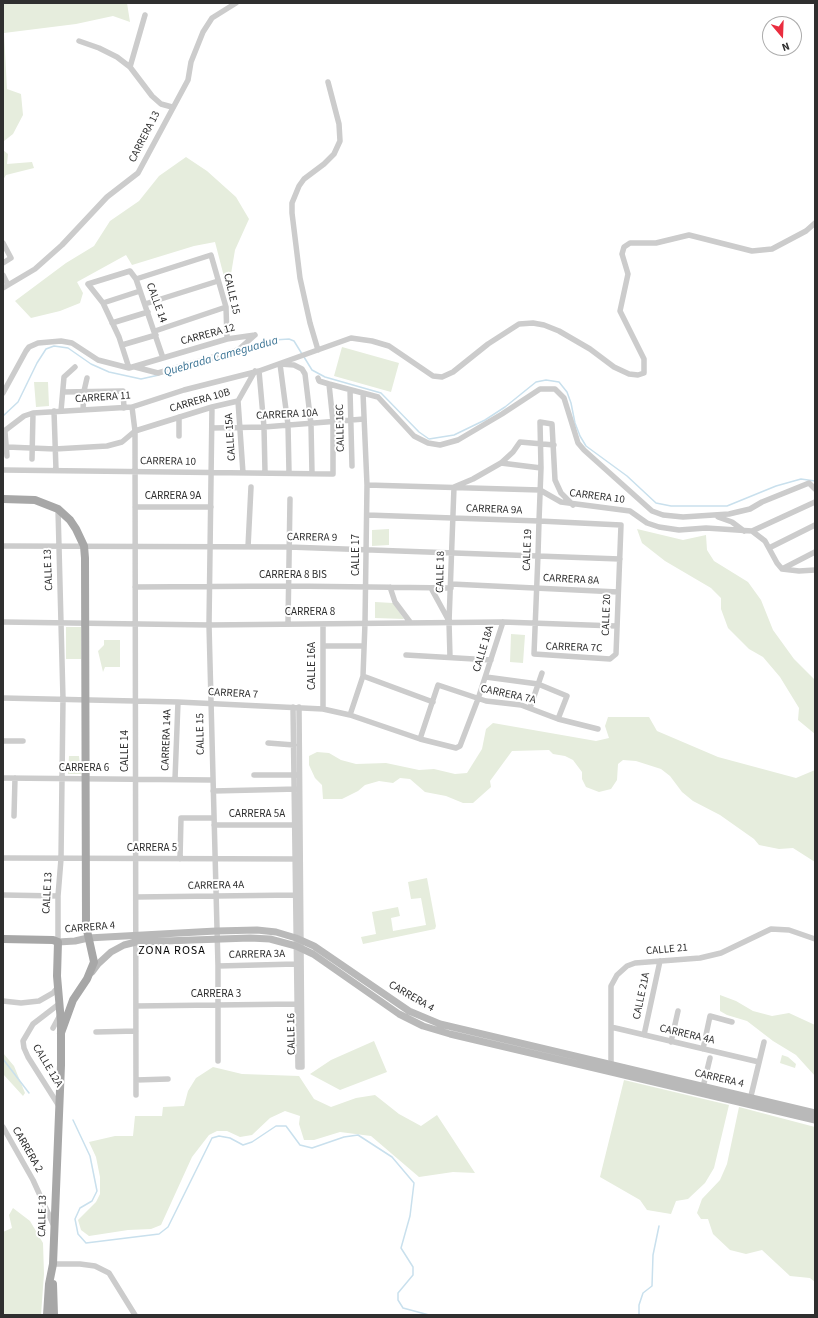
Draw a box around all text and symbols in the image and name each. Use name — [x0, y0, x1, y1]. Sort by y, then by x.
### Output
north arrow — [762, 16, 802, 56]
text: N — [780, 39, 792, 55]
street label: CARRERA 13 — [126, 109, 164, 165]
street label: CALLE 15 — [220, 272, 242, 316]
street label: CALLE 14 — [143, 281, 169, 325]
street label: CARRERA 12 — [179, 321, 237, 349]
water label: Quebrada Cameguadua — [162, 334, 280, 380]
street label: CARRERA 10B — [168, 386, 232, 416]
street label: CARRERA 11 — [75, 389, 131, 407]
street label: CALLE 16C — [334, 404, 348, 452]
street label: CARRERA 10A — [256, 407, 318, 423]
street label: CALLE 15A — [223, 413, 239, 461]
street label: CARRERA 10 — [140, 455, 196, 469]
street label: CARRERA 10 — [568, 487, 626, 507]
street label: CARRERA 9A — [145, 490, 201, 504]
street label: CARRERA 9A — [466, 502, 522, 518]
street label: CALLE 19 — [521, 529, 535, 571]
street label: CARRERA 9 — [287, 531, 337, 545]
street label: CALLE 17 — [350, 534, 364, 576]
street label: CALLE 13 — [42, 549, 56, 591]
street label: CALLE 18 — [434, 551, 448, 593]
street label: CARRERA 8 BIS — [259, 569, 327, 583]
street label: CARRERA 8A — [542, 572, 600, 588]
street label: CALLE 20 — [600, 594, 614, 636]
street label: CARRERA 8 — [285, 606, 335, 620]
street label: CALLE 18A — [471, 624, 497, 674]
street label: CARRERA 7C — [545, 640, 603, 656]
street label: CALLE 16A — [306, 642, 320, 690]
street label: CARRERA 7A — [479, 683, 537, 707]
street label: CARRERA 7 — [207, 686, 259, 702]
street label: CARRERA 14A — [159, 709, 175, 771]
street label: CALLE 15 — [194, 713, 208, 755]
street label: CALLE 14 — [119, 730, 133, 772]
street label: CARRERA 6 — [59, 762, 109, 776]
street label: CARRERA 5A — [229, 808, 285, 822]
street label: CARRERA 5 — [127, 842, 177, 856]
street label: CALLE 13 — [40, 872, 56, 914]
street label: CARRERA 4A — [188, 879, 244, 893]
street label: CARRERA 4 — [64, 919, 116, 937]
street label: CALLE 21 — [646, 942, 688, 958]
district label: ZONA ROSA — [138, 944, 206, 958]
street label: CARRERA 3A — [229, 948, 285, 962]
street label: CALLE 21A — [631, 971, 653, 1021]
street label: CARRERA 4 — [386, 979, 436, 1015]
street label: CARRERA 3 — [191, 988, 241, 1002]
street label: CALLE 16 — [285, 1013, 299, 1055]
street label: CARRERA 4A — [658, 1022, 716, 1048]
street label: CALLE 12A — [29, 1042, 65, 1090]
street label: CARRERA 4 — [693, 1067, 745, 1091]
street label: CARRERA 2 — [9, 1125, 45, 1175]
street label: CALLE 13 — [36, 1195, 50, 1237]

